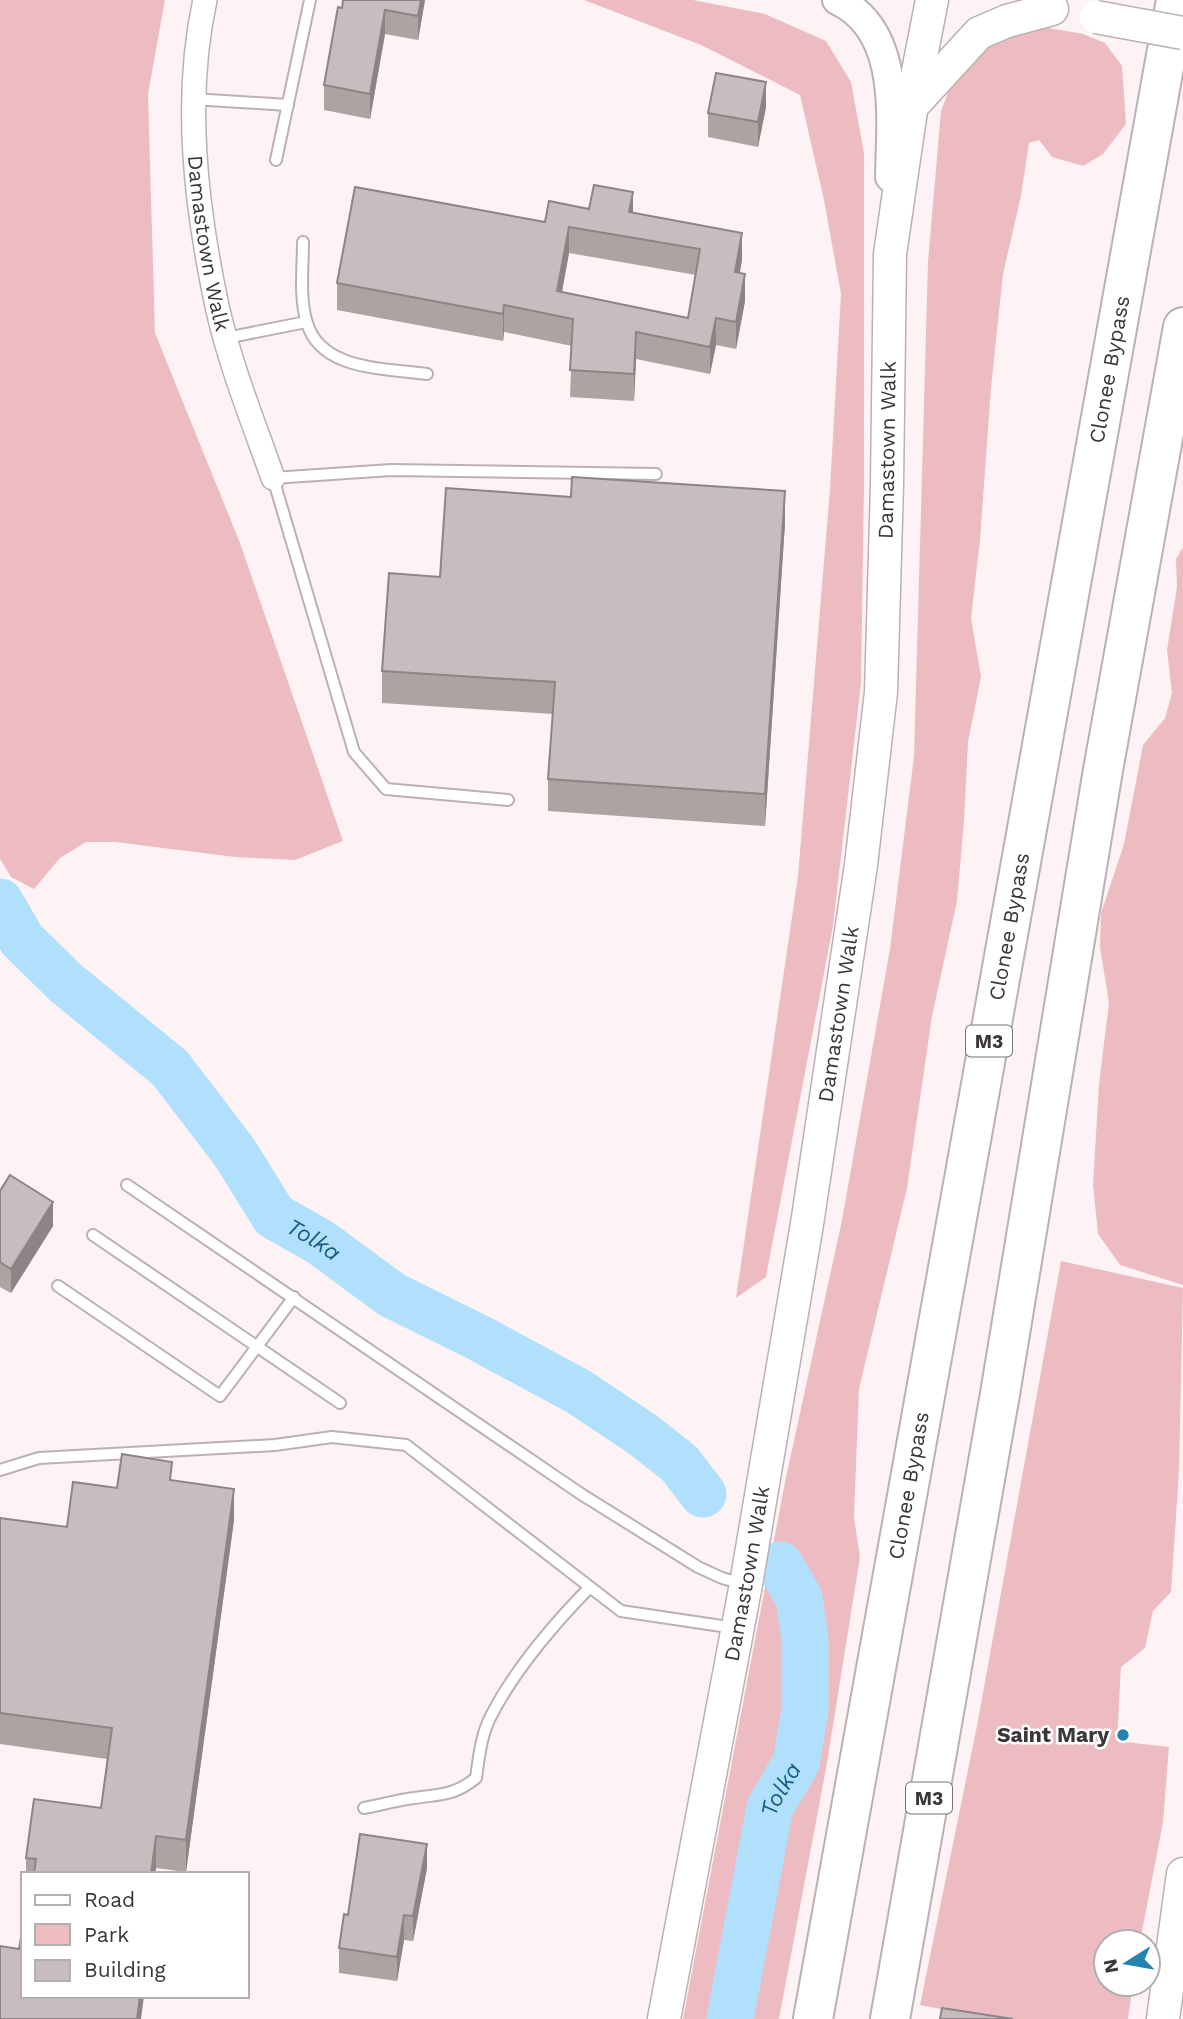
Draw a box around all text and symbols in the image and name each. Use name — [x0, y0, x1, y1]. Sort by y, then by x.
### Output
street label: Damastown Walk — [183, 154, 236, 334]
street label: Clonee Bypass — [1084, 294, 1135, 445]
street label: Damastown Walk — [872, 361, 901, 539]
street label: Clonee Bypass — [983, 851, 1034, 1002]
street label: Damastown Walk — [812, 924, 864, 1104]
road number: M3 — [966, 1026, 1012, 1056]
water label: Tolka — [282, 1213, 346, 1267]
street label: Clonee Bypass — [883, 1410, 934, 1561]
street label: Damastown Walk — [719, 1484, 774, 1663]
place label: Saint Mary — [997, 1722, 1109, 1747]
marker: Saint Mary — [1115, 1727, 1131, 1743]
water label: Tolka — [756, 1758, 807, 1818]
road number: M3 — [906, 1782, 952, 1814]
legend — [21, 1872, 248, 1998]
text: Road — [84, 1887, 135, 1912]
text: Park — [84, 1922, 129, 1947]
north arrow — [1092, 1928, 1162, 1998]
text: Building — [84, 1957, 166, 1982]
text: N — [1098, 1957, 1123, 1975]

